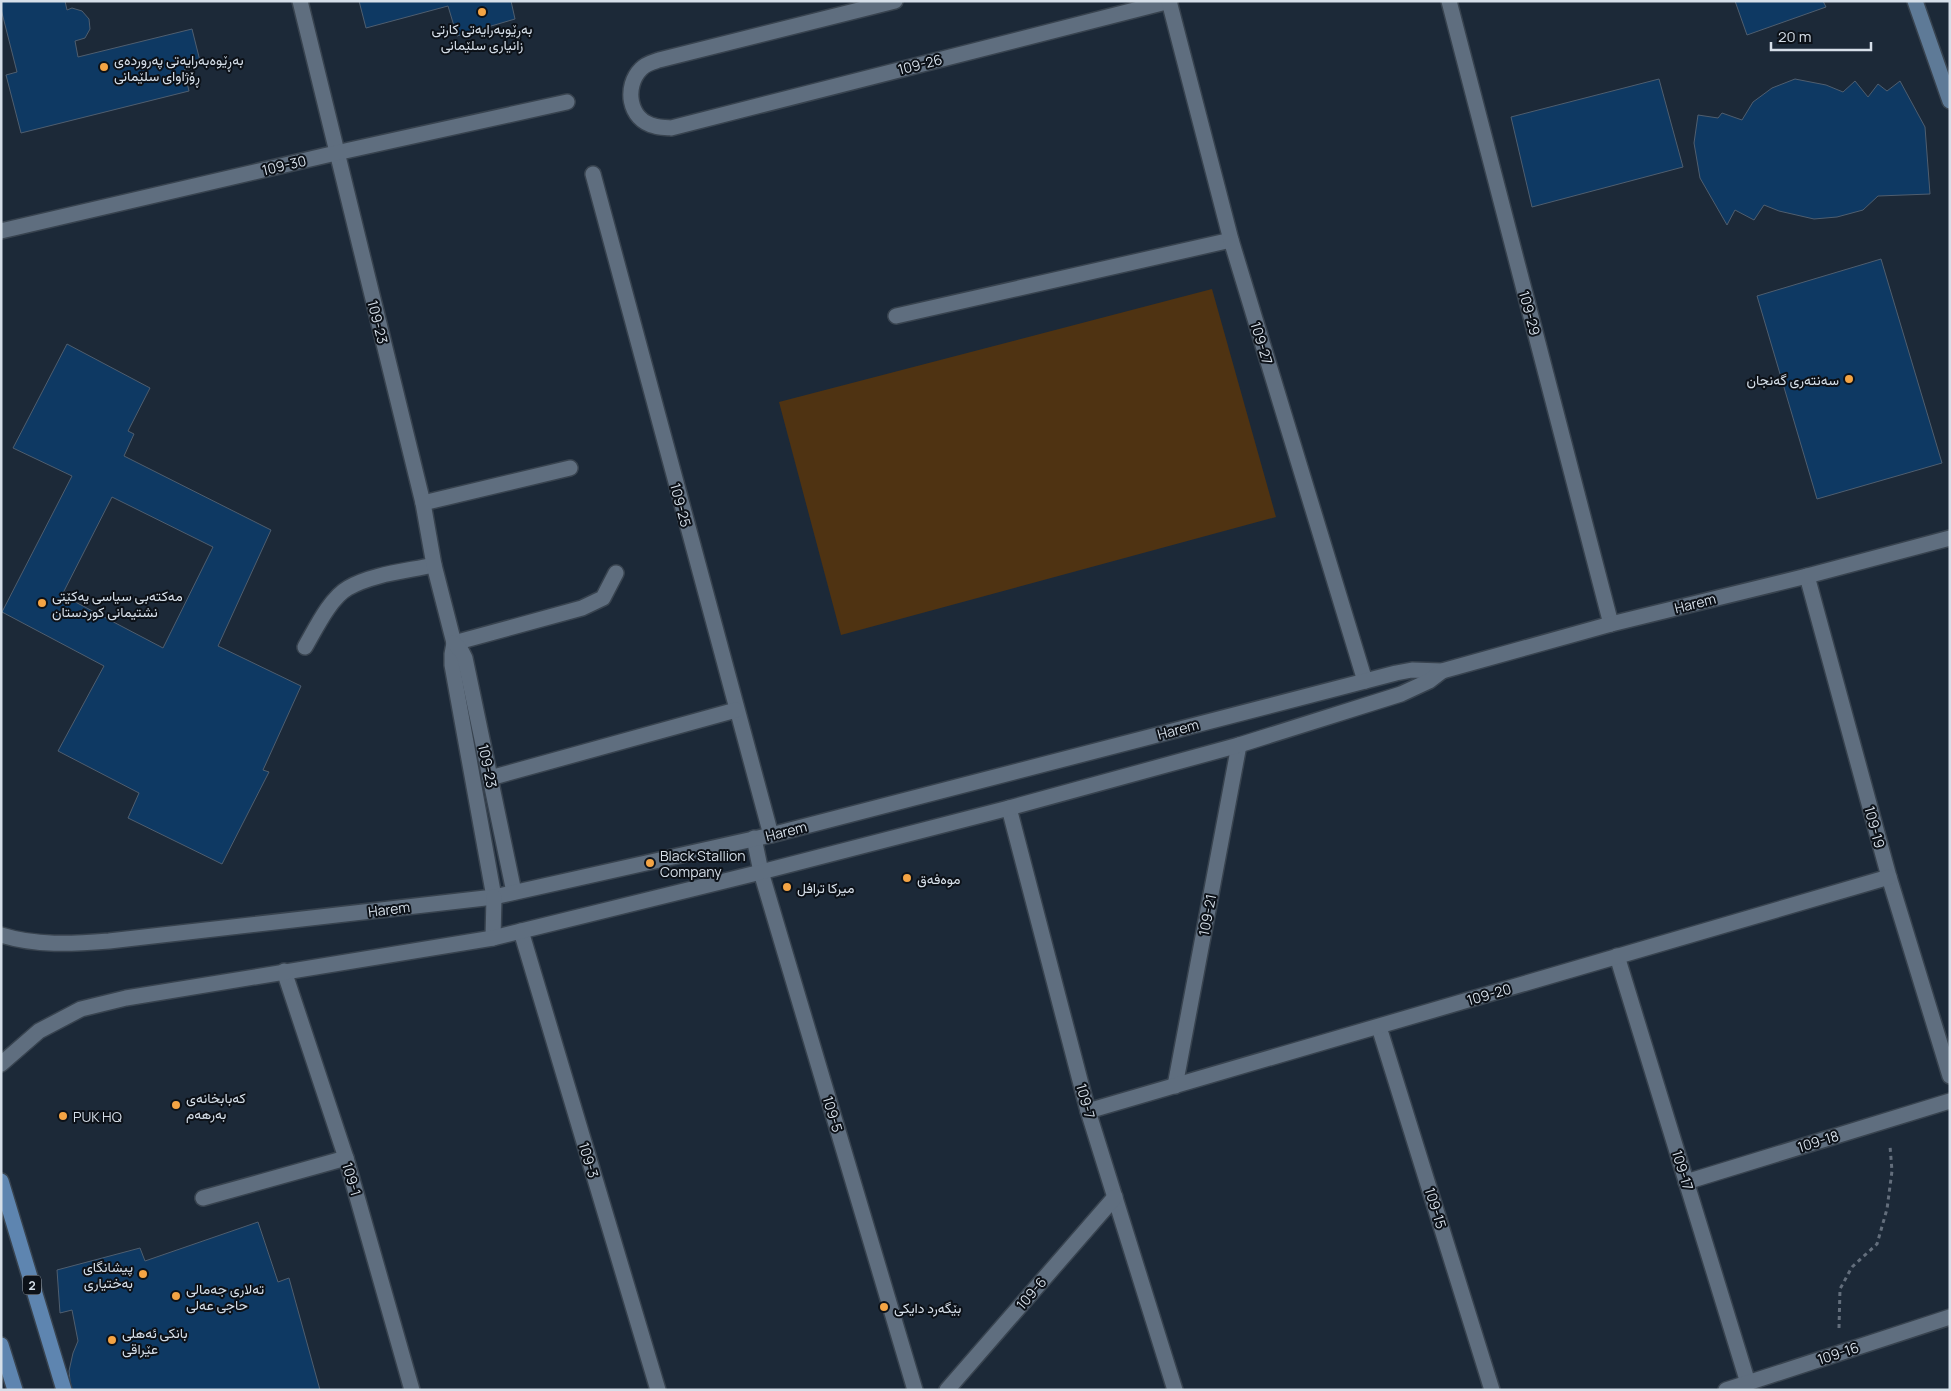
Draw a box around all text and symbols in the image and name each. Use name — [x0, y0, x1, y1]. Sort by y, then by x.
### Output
marker: بەڕێوبەرایەتی کارتی زانیاری سلێمانی — [476, 6, 488, 18]
place label: بەڕێوبەرایەتی کارتی زانیاری سلێمانی — [432, 19, 532, 54]
scale bar — [1771, 20, 1871, 52]
text: 20 m — [1778, 26, 1811, 47]
street label: 109-26 — [896, 49, 944, 79]
place label: بەڕێوەبەرایەتی پەروردەی ڕۆژاوای سلێمانی — [114, 50, 244, 88]
marker: بەڕێوەبەرایەتی پەروردەی ڕۆژاوای سلێمانی — [98, 61, 110, 73]
street label: 109-30 — [260, 151, 308, 179]
street label: 109-29 — [1515, 289, 1545, 337]
street label: 109-23 — [363, 298, 393, 346]
street label: 109-27 — [1247, 319, 1277, 367]
place label: سەنتەری گەنجان — [1746, 370, 1839, 389]
marker: سەنتەری گەنجان — [1843, 373, 1855, 385]
street label: 109-25 — [666, 481, 696, 529]
place label: مەکتەبی سیاسی یەکێتی نشتیمانی کوردستان — [52, 586, 183, 621]
street label: Harem — [1672, 589, 1718, 617]
marker: مەکتەبی سیاسی یەکێتی نشتیمانی کوردستان — [36, 597, 48, 609]
street label: Harem — [1155, 714, 1201, 744]
street label: 109-23 — [474, 742, 502, 790]
street label: 109-19 — [1860, 804, 1890, 850]
street label: Harem — [763, 817, 809, 845]
place label: Black Stallion Company — [660, 846, 746, 881]
marker: Black Stallion Company — [644, 857, 656, 869]
place label: موەفەق — [917, 869, 961, 888]
marker: موەفەق — [901, 872, 913, 884]
place label: ميركا ترافل — [797, 878, 855, 897]
marker: ميركا ترافل — [781, 881, 793, 893]
street label: 109-21 — [1194, 893, 1220, 937]
street label: Harem — [367, 897, 411, 921]
street label: 109-20 — [1465, 979, 1513, 1009]
street label: 109-7 — [1072, 1081, 1100, 1121]
place label: کەبابخانەی بەرهەم — [186, 1088, 246, 1123]
street label: 109-5 — [819, 1094, 847, 1134]
marker: کەبابخانەی بەرهەم — [170, 1099, 182, 1111]
place label: PUK HQ — [73, 1107, 122, 1126]
marker: PUK HQ — [57, 1110, 69, 1122]
street label: 109-18 — [1795, 1126, 1841, 1156]
street label: 109-3 — [575, 1140, 603, 1180]
street label: 109-17 — [1668, 1148, 1698, 1192]
street label: 109-1 — [338, 1160, 366, 1198]
street label: 109-15 — [1421, 1185, 1451, 1231]
place label: پیشانگای بەختیاری — [83, 1257, 133, 1292]
marker: پیشانگای بەختیاری — [137, 1268, 149, 1280]
street label: 109-6 — [1012, 1273, 1050, 1313]
road number: 2 — [23, 1276, 41, 1294]
place label: تەلاری جەمالی حاجی عەلی — [186, 1279, 265, 1314]
marker: تەلاری جەمالی حاجی عەلی — [170, 1290, 182, 1302]
place label: بێگەرد دایکی — [894, 1298, 961, 1317]
marker: بێگەرد دایکی — [878, 1301, 890, 1313]
place label: بانکی ئەھلی عێراقی — [122, 1323, 188, 1358]
marker: بانکی ئەھلی عێراقی — [106, 1334, 118, 1346]
street label: 109-16 — [1815, 1337, 1861, 1369]

